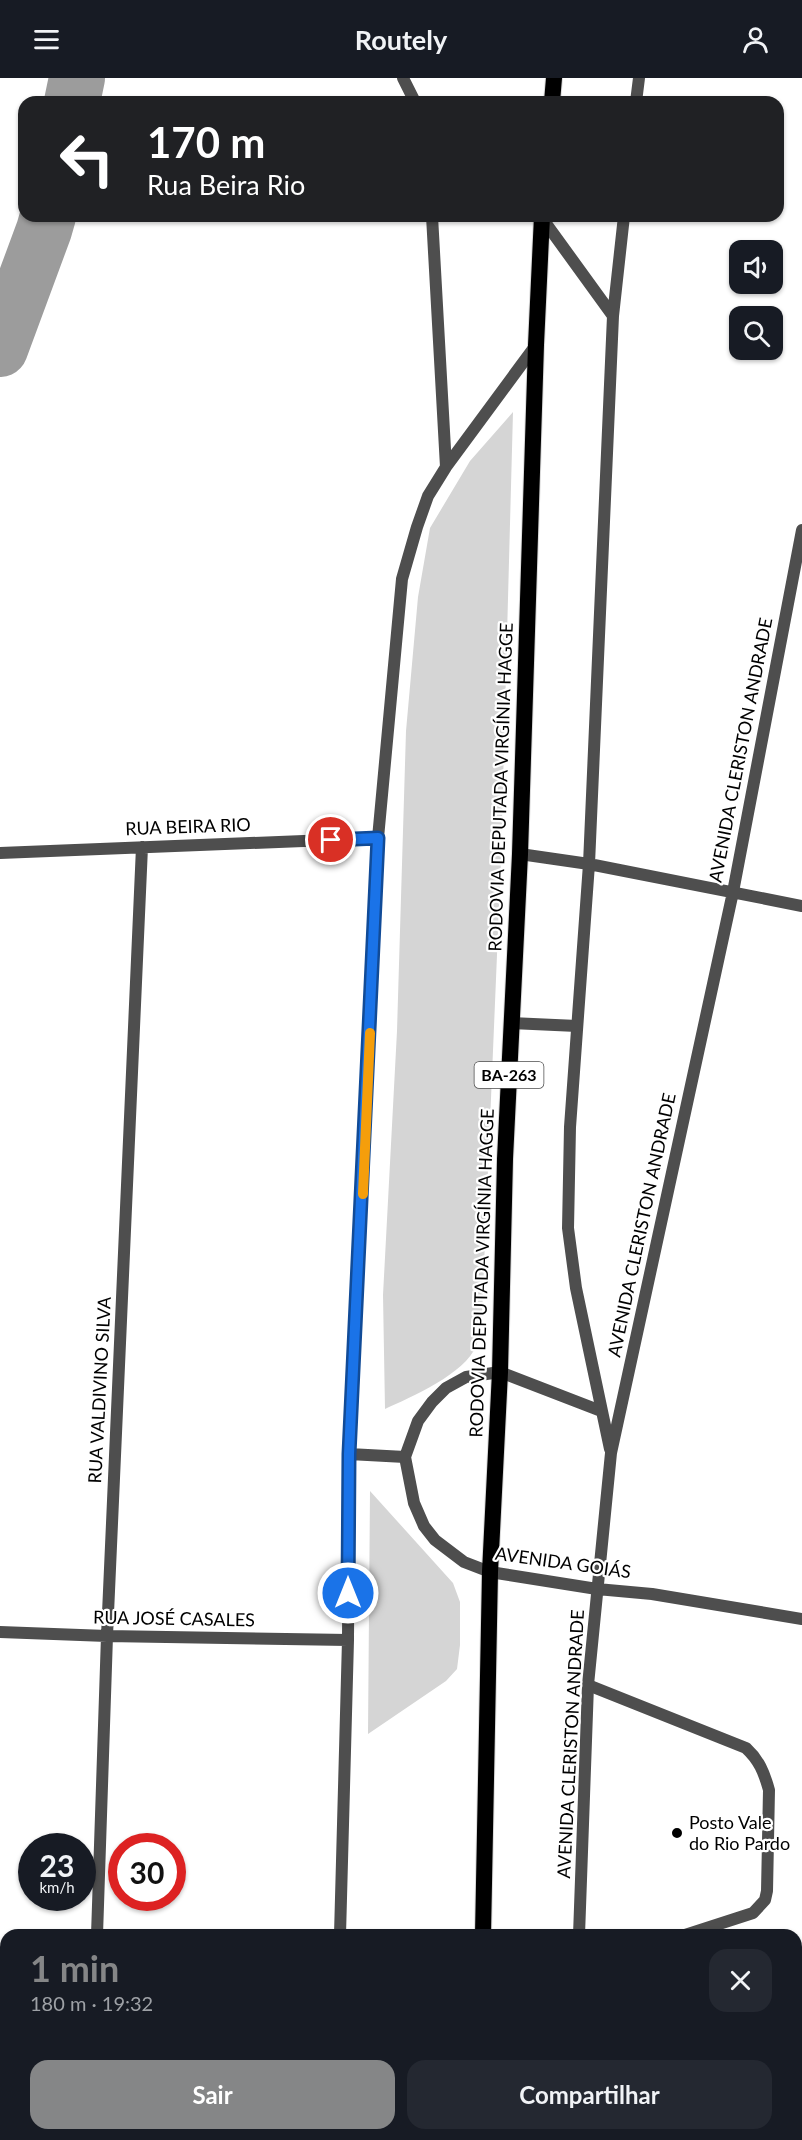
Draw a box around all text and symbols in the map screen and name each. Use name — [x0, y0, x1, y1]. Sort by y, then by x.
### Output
icon: menu — [30, 23, 63, 56]
text: Routely — [355, 23, 447, 56]
icon: person — [739, 23, 772, 56]
text: 170 m — [147, 117, 265, 167]
icon: left — [48, 120, 126, 198]
text: Rua Beira Rio — [147, 168, 305, 201]
map controls — [729, 240, 783, 360]
button: sound — [729, 240, 783, 294]
button: search — [729, 306, 783, 360]
street label: AVENIDA CLERISTON ANDRADE — [704, 616, 777, 884]
street label: RODOVIA DEPUTADA VIRGÍNIA HAGGE — [483, 622, 517, 952]
street label: RUA BEIRA RIO — [125, 813, 251, 839]
pin — [305, 814, 356, 865]
icon: arrive — [314, 823, 347, 856]
road number: BA-263 — [474, 1062, 544, 1088]
street label: AVENIDA CLERISTON ANDRADE — [602, 1091, 680, 1359]
street label: RODOVIA DEPUTADA VIRGÍNIA HAGGE — [464, 1108, 498, 1438]
street label: RUA VALDIVINO SILVA — [83, 1295, 115, 1484]
street label: AVENIDA GOIÁS — [494, 1542, 632, 1582]
position arrow — [316, 1561, 380, 1625]
street label: RUA JOSÉ CASALES — [93, 1606, 255, 1630]
street label: AVENIDA CLERISTON ANDRADE — [552, 1609, 588, 1879]
place label: Posto Vale do Rio Pardo — [689, 1811, 790, 1854]
marker: Posto Vale do Rio Pardo — [670, 1826, 684, 1840]
speed limit sign: 30 — [108, 1833, 186, 1911]
text: 23 — [40, 1847, 74, 1883]
text: km/h — [39, 1878, 75, 1896]
text: 1 min — [30, 1946, 119, 1990]
button: close — [709, 1949, 772, 2012]
text: 180 m · 19:32 — [30, 1991, 153, 2015]
button: Sair — [30, 2060, 395, 2129]
button: Compartilhar — [407, 2060, 772, 2129]

